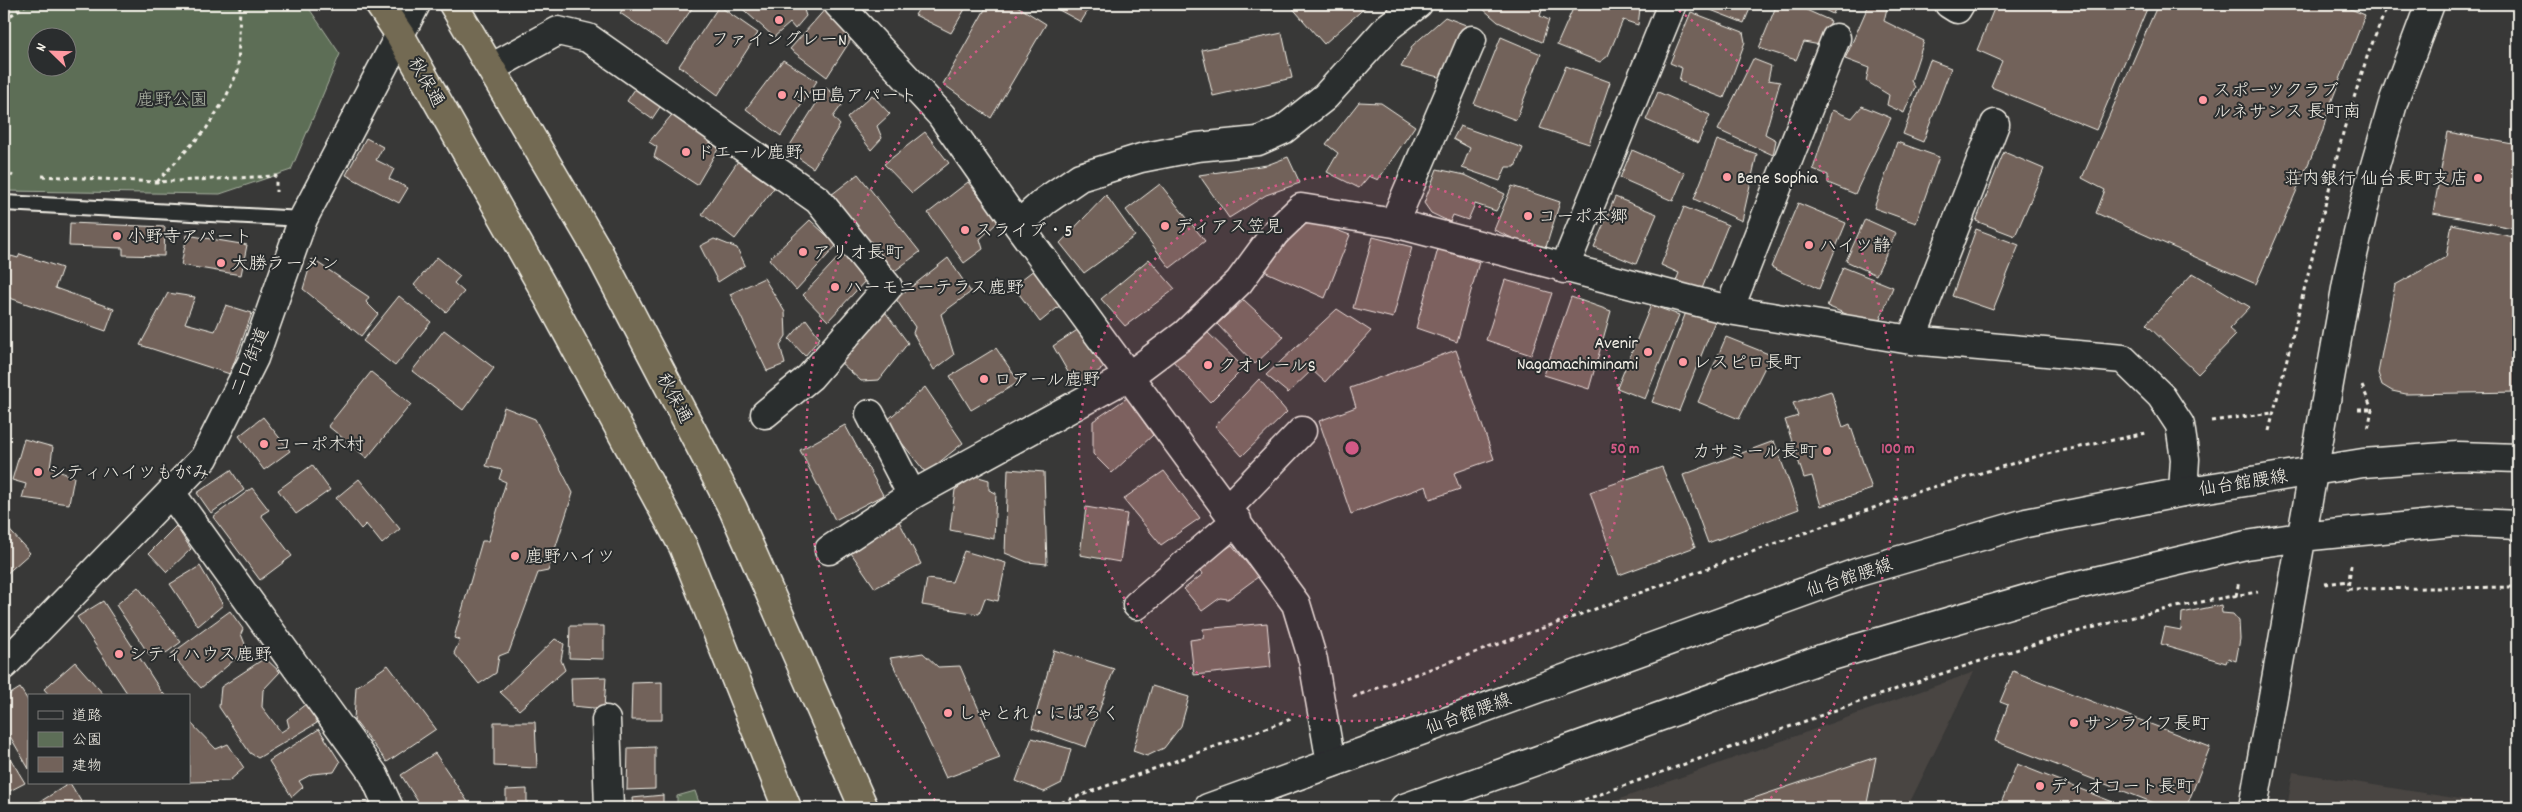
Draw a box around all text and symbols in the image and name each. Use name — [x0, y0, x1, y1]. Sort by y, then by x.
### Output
marker: ファイングレーN — [773, 14, 785, 26]
north arrow — [28, 28, 78, 78]
place label: ファイングレーN — [711, 29, 847, 54]
text: N — [31, 41, 52, 55]
street label: 秋保通 — [401, 54, 449, 113]
place label: スポーツクラブ ルネサンス 長町南 — [2213, 80, 2361, 126]
place label: 小田島アパート — [792, 85, 917, 110]
park label: 鹿野公園 — [136, 89, 208, 114]
marker: 小田島アパート — [776, 89, 788, 101]
marker: スポーツクラブ ルネサンス 長町南 — [2197, 94, 2209, 106]
place label: ドエール鹿野 — [696, 142, 803, 167]
marker: ドエール鹿野 — [680, 146, 692, 158]
place label: Bene Sophia — [1737, 167, 1819, 192]
place label: 荘内銀行 仙台長町支店 — [2284, 168, 2468, 193]
marker: Bene Sophia — [1721, 171, 1733, 183]
marker: 荘内銀行 仙台長町支店 — [2472, 172, 2484, 184]
place label: コーポ本郷 — [1538, 206, 1628, 231]
marker: コーポ本郷 — [1522, 210, 1534, 222]
place label: ディアス笠見 — [1175, 216, 1283, 241]
place label: スライブ・5 — [975, 220, 1073, 245]
marker: ディアス笠見 — [1159, 220, 1171, 232]
marker: スライブ・5 — [959, 224, 971, 236]
place label: 小野寺アパート — [127, 226, 252, 251]
marker: 小野寺アパート — [111, 230, 123, 242]
place label: ハイツ静 — [1819, 235, 1891, 260]
marker: ハイツ静 — [1803, 239, 1815, 251]
place label: アリオ長町 — [813, 242, 903, 267]
marker: アリオ長町 — [797, 246, 809, 258]
place label: 大勝ラーメン — [231, 253, 339, 278]
marker: 大勝ラーメン — [215, 257, 227, 269]
place label: ハーモニーテラス鹿野 — [845, 277, 1024, 302]
marker: ハーモニーテラス鹿野 — [829, 281, 841, 293]
street label: 二口街道 — [226, 324, 277, 400]
place label: Avenir Nagamachiminami — [1517, 332, 1638, 378]
marker: Avenir Nagamachiminami — [1642, 346, 1654, 358]
place label: レスピロ長町 — [1693, 352, 1801, 377]
place label: クオレールS — [1218, 355, 1316, 380]
marker: レスピロ長町 — [1677, 356, 1689, 368]
marker: クオレールS — [1202, 359, 1214, 371]
street label: 秋保通 — [649, 369, 697, 429]
place label: ロアール鹿野 — [994, 369, 1100, 394]
marker: ロアール鹿野 — [978, 373, 990, 385]
place label: コーポ木村 — [274, 434, 364, 459]
marker: コーポ木村 — [258, 438, 270, 450]
centre of rings — [1343, 439, 1361, 457]
text: 50 m — [1611, 439, 1639, 461]
text: 100 m — [1881, 439, 1915, 461]
place label: カサミール長町 — [1692, 441, 1817, 466]
marker: カサミール長町 — [1821, 445, 1833, 457]
place label: シティハイツもがみ — [48, 462, 210, 487]
street label: 仙台館腰線 — [2197, 465, 2290, 504]
marker: シティハイツもがみ — [32, 466, 44, 478]
place label: 鹿野ハイツ — [525, 546, 615, 571]
marker: 鹿野ハイツ — [509, 550, 521, 562]
street label: 仙台館腰線 — [1803, 554, 1896, 605]
place label: シティハウス鹿野 — [129, 644, 272, 669]
marker: シティハウス鹿野 — [113, 648, 125, 660]
street label: 仙台館腰線 — [1422, 688, 1515, 742]
legend — [28, 694, 190, 784]
place label: しゃとれ・にぱろく — [958, 703, 1120, 728]
text: 道路 — [72, 706, 102, 728]
marker: しゃとれ・にぱろく — [942, 707, 954, 719]
place label: サンライフ長町 — [2084, 713, 2209, 738]
marker: サンライフ長町 — [2068, 717, 2080, 729]
text: 公園 — [72, 730, 102, 752]
text: 建物 — [72, 756, 102, 778]
place label: ディオコート長町 — [2050, 776, 2194, 801]
marker: ディオコート長町 — [2034, 780, 2046, 792]

